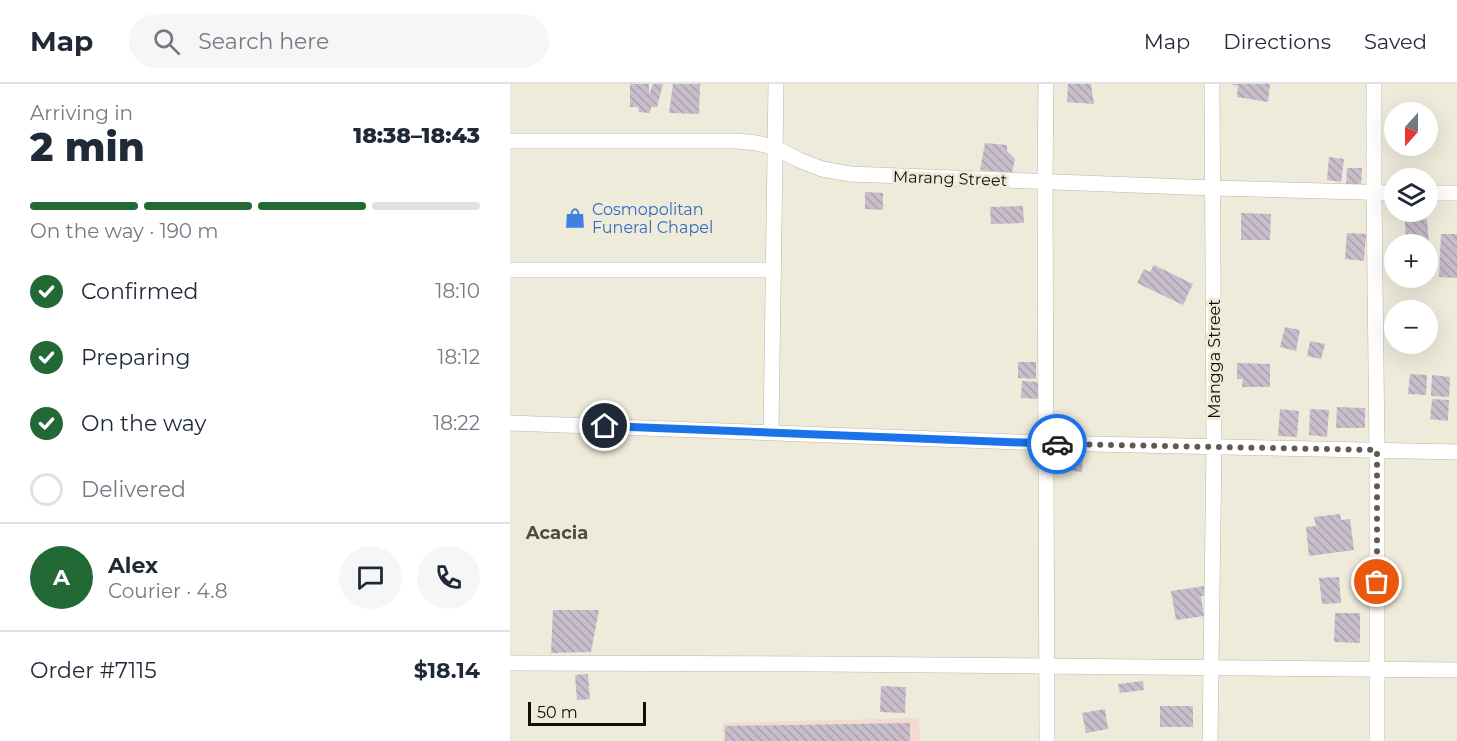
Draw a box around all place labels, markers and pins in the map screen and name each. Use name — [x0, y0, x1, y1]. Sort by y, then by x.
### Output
place label: Cosmopolitan Funeral Chapel — [592, 200, 713, 237]
shop icon: Cosmopolitan Funeral Chapel — [563, 206, 587, 230]
pin — [579, 400, 630, 451]
pin — [1351, 556, 1402, 607]

